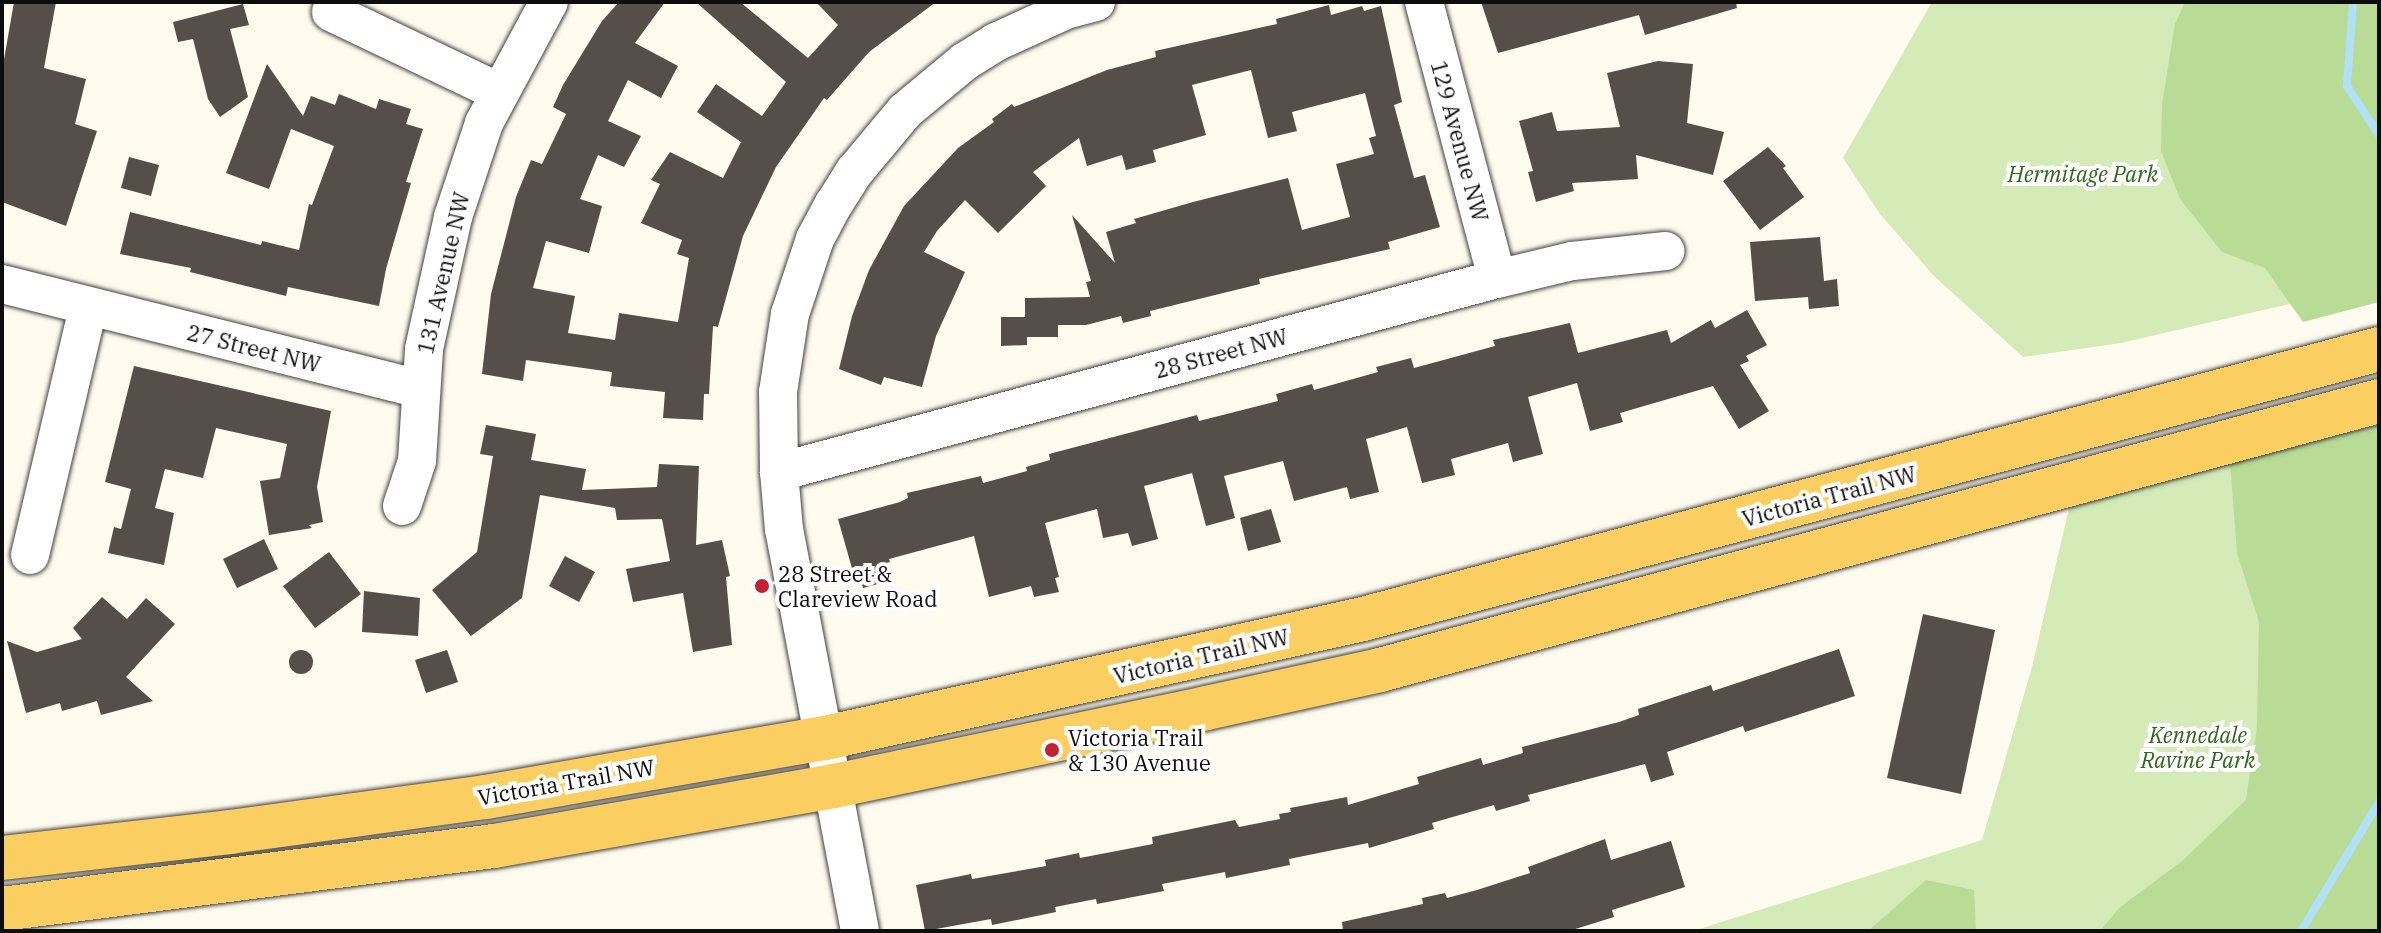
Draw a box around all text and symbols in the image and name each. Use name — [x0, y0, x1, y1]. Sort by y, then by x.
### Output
street label: 129 Avenue NW — [1426, 58, 1494, 224]
park label: Hermitage Park — [2008, 161, 2158, 187]
street label: 131 Avenue NW — [412, 189, 474, 357]
street label: 27 Street NW — [184, 319, 324, 377]
street label: 28 Street NW — [1152, 323, 1290, 383]
street label: Victoria Trail NW — [1739, 460, 1919, 532]
place label: 28 Street & Clareview Road — [778, 560, 938, 612]
marker: 28 Street & Clareview Road — [753, 577, 771, 595]
street label: Victoria Trail NW — [1111, 623, 1291, 689]
park label: Kennedale Ravine Park — [2141, 721, 2255, 772]
place label: Victoria Trail & 130 Avenue — [1068, 724, 1211, 776]
marker: Victoria Trail & 130 Avenue — [1043, 741, 1061, 759]
street label: Victoria Trail NW — [475, 753, 657, 811]

